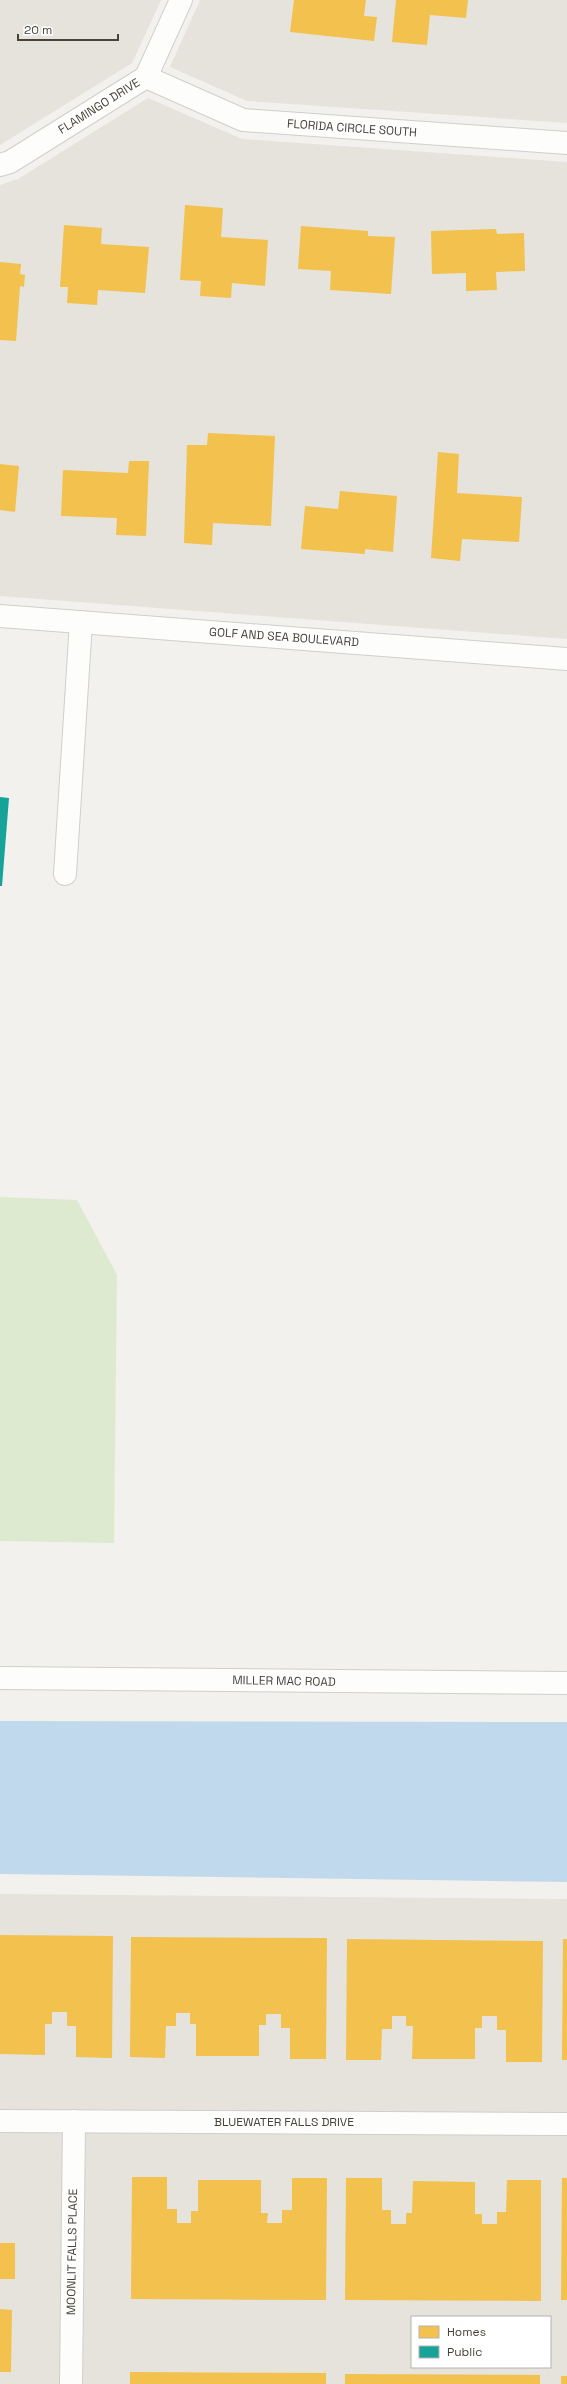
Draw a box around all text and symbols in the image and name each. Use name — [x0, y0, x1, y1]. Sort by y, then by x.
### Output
scale bar — [18, 16, 118, 42]
text: 20 m — [24, 22, 52, 38]
street label: FLAMINGO DRIVE — [55, 74, 143, 138]
street label: FLORIDA CIRCLE SOUTH — [286, 115, 418, 141]
street label: GOLF AND SEA BOULEVARD — [209, 624, 360, 650]
street label: MILLER MAC ROAD — [232, 1672, 336, 1690]
street label: BLUEWATER FALLS DRIVE — [214, 2114, 354, 2130]
street label: MOONLIT FALLS PLACE — [63, 2188, 81, 2315]
legend — [411, 2316, 551, 2368]
text: Homes — [447, 2324, 486, 2340]
text: Public — [447, 2344, 482, 2360]

